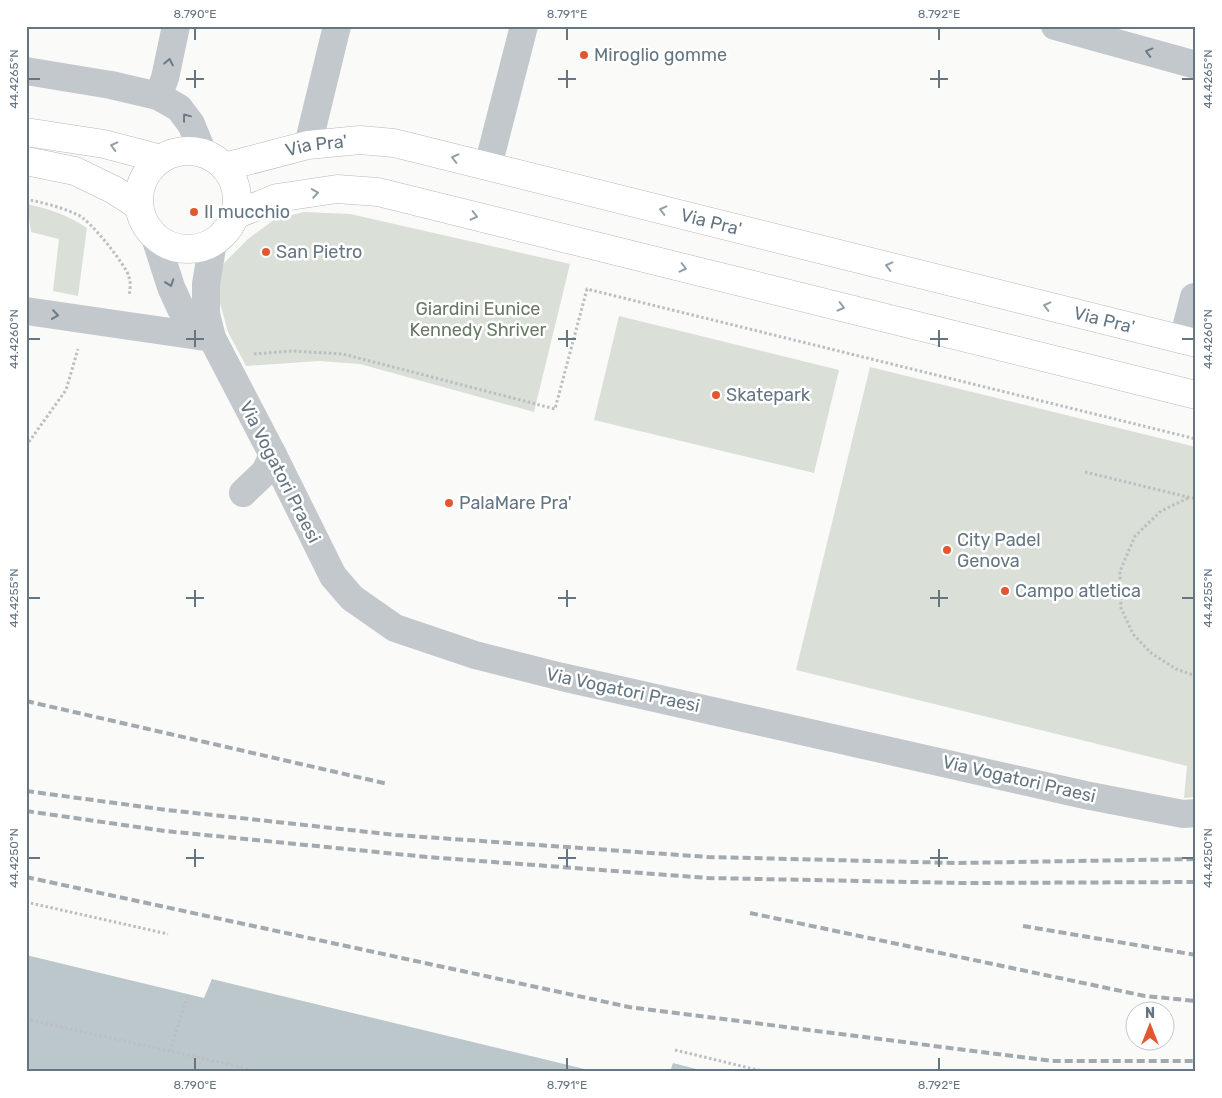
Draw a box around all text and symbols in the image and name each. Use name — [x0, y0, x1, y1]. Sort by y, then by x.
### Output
text: 8.790°E — [174, 7, 217, 21]
text: 8.791°E — [547, 7, 587, 21]
text: 8.792°E — [918, 7, 960, 21]
place label: Miroglio gomme — [594, 44, 727, 66]
one-way arrow — [1144, 47, 1153, 58]
text: 44.4265°N — [7, 49, 21, 109]
marker: Miroglio gomme — [578, 49, 590, 61]
text: 44.4265°N — [1201, 49, 1215, 109]
one-way arrow — [163, 57, 173, 66]
one-way arrow — [183, 113, 192, 123]
street label: Via Pra' — [283, 130, 348, 161]
one-way arrow — [110, 142, 118, 152]
one-way arrow — [450, 153, 459, 164]
one-way arrow — [311, 188, 319, 198]
place label: Il mucchio — [204, 201, 290, 223]
street label: Via Pra' — [678, 204, 744, 240]
one-way arrow — [659, 205, 668, 216]
marker: Il mucchio — [188, 206, 200, 218]
one-way arrow — [470, 210, 479, 221]
place label: San Pietro — [276, 241, 362, 263]
marker: San Pietro — [260, 246, 272, 258]
one-way arrow — [884, 261, 893, 272]
one-way arrow — [678, 262, 687, 273]
one-way arrow — [164, 279, 174, 287]
park label: Giardini Eunice Kennedy Shriver — [410, 298, 547, 341]
one-way arrow — [836, 301, 845, 312]
one-way arrow — [1042, 301, 1051, 312]
street label: Via Pra' — [1071, 302, 1137, 338]
text: 44.4260°N — [7, 309, 21, 369]
one-way arrow — [52, 309, 60, 320]
text: 44.4260°N — [1201, 309, 1215, 369]
place label: Skatepark — [726, 384, 811, 406]
marker: Skatepark — [710, 389, 722, 401]
street label: Via Vogatori Praesi — [235, 397, 325, 547]
place label: PalaMare Pra' — [459, 492, 572, 514]
marker: PalaMare Pra' — [443, 497, 455, 509]
place label: City Padel Genova — [957, 529, 1041, 572]
marker: City Padel Genova — [941, 544, 953, 556]
text: 44.4255°N — [7, 568, 21, 628]
text: 44.4255°N — [1201, 568, 1215, 628]
place label: Campo atletica — [1015, 580, 1141, 602]
marker: Campo atletica — [999, 585, 1011, 597]
street label: Via Vogatori Praesi — [544, 663, 702, 717]
street label: Via Vogatori Praesi — [940, 751, 1098, 807]
text: 44.4250°N — [7, 828, 21, 888]
text: 44.4250°N — [1201, 828, 1215, 888]
north arrow — [1124, 1000, 1174, 1050]
text: N — [1145, 1005, 1155, 1022]
text: 8.790°E — [174, 1078, 217, 1092]
text: 8.791°E — [547, 1078, 587, 1092]
text: 8.792°E — [918, 1078, 960, 1092]

